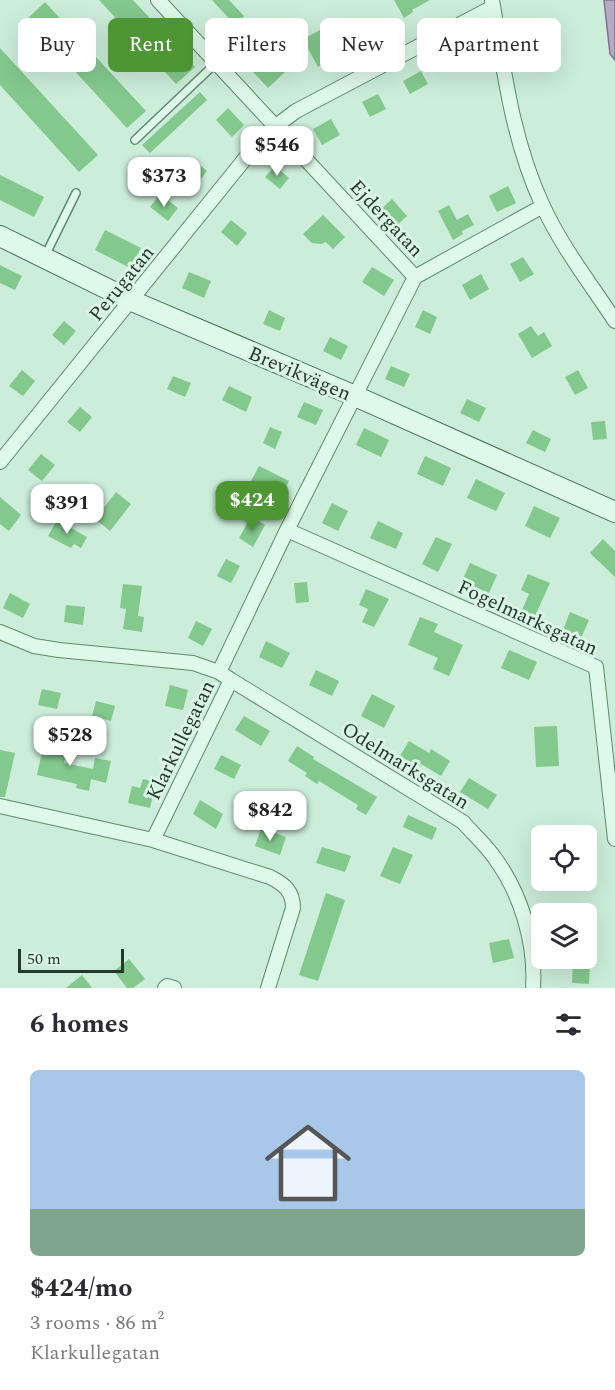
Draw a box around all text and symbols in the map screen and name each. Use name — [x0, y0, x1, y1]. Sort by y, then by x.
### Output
chip: Buy — [18, 18, 96, 72]
chip: Rent — [108, 18, 193, 72]
chip: Filters — [205, 18, 308, 72]
chip: New — [320, 18, 405, 72]
chip: Apartment — [417, 18, 561, 72]
pin: $546 — [241, 126, 313, 177]
text: $546 — [255, 130, 299, 160]
pin: $373 — [128, 157, 200, 208]
text: $373 — [142, 161, 186, 191]
street label: Ejdergatan — [342, 173, 430, 264]
street label: Perugatan — [82, 239, 162, 328]
street label: Brevikvägen — [244, 339, 356, 409]
pin: $424 — [216, 481, 288, 532]
pin: $391 — [31, 484, 103, 535]
text: $424 — [230, 485, 274, 515]
text: $391 — [45, 488, 89, 518]
street label: Fogelmarksgatan — [452, 572, 603, 664]
street label: Klarkullegatan — [139, 675, 223, 806]
street label: Odelmarksgatan — [336, 714, 475, 817]
pin: $528 — [34, 716, 106, 767]
text: $528 — [48, 720, 92, 750]
pin: $842 — [234, 791, 306, 842]
text: $842 — [248, 795, 292, 825]
map controls — [531, 825, 597, 969]
button: locate — [531, 825, 597, 891]
button: layers — [531, 903, 597, 969]
scale bar — [18, 946, 124, 974]
text: 50 m — [27, 947, 61, 971]
text: 6 homes — [30, 1004, 129, 1044]
icon: filters — [552, 1008, 585, 1041]
icon: home — [254, 1109, 362, 1217]
text: $424/mo — [30, 1268, 133, 1308]
text: 3 rooms · 86 m² — [30, 1308, 164, 1338]
text: Klarkullegatan — [30, 1338, 160, 1368]

